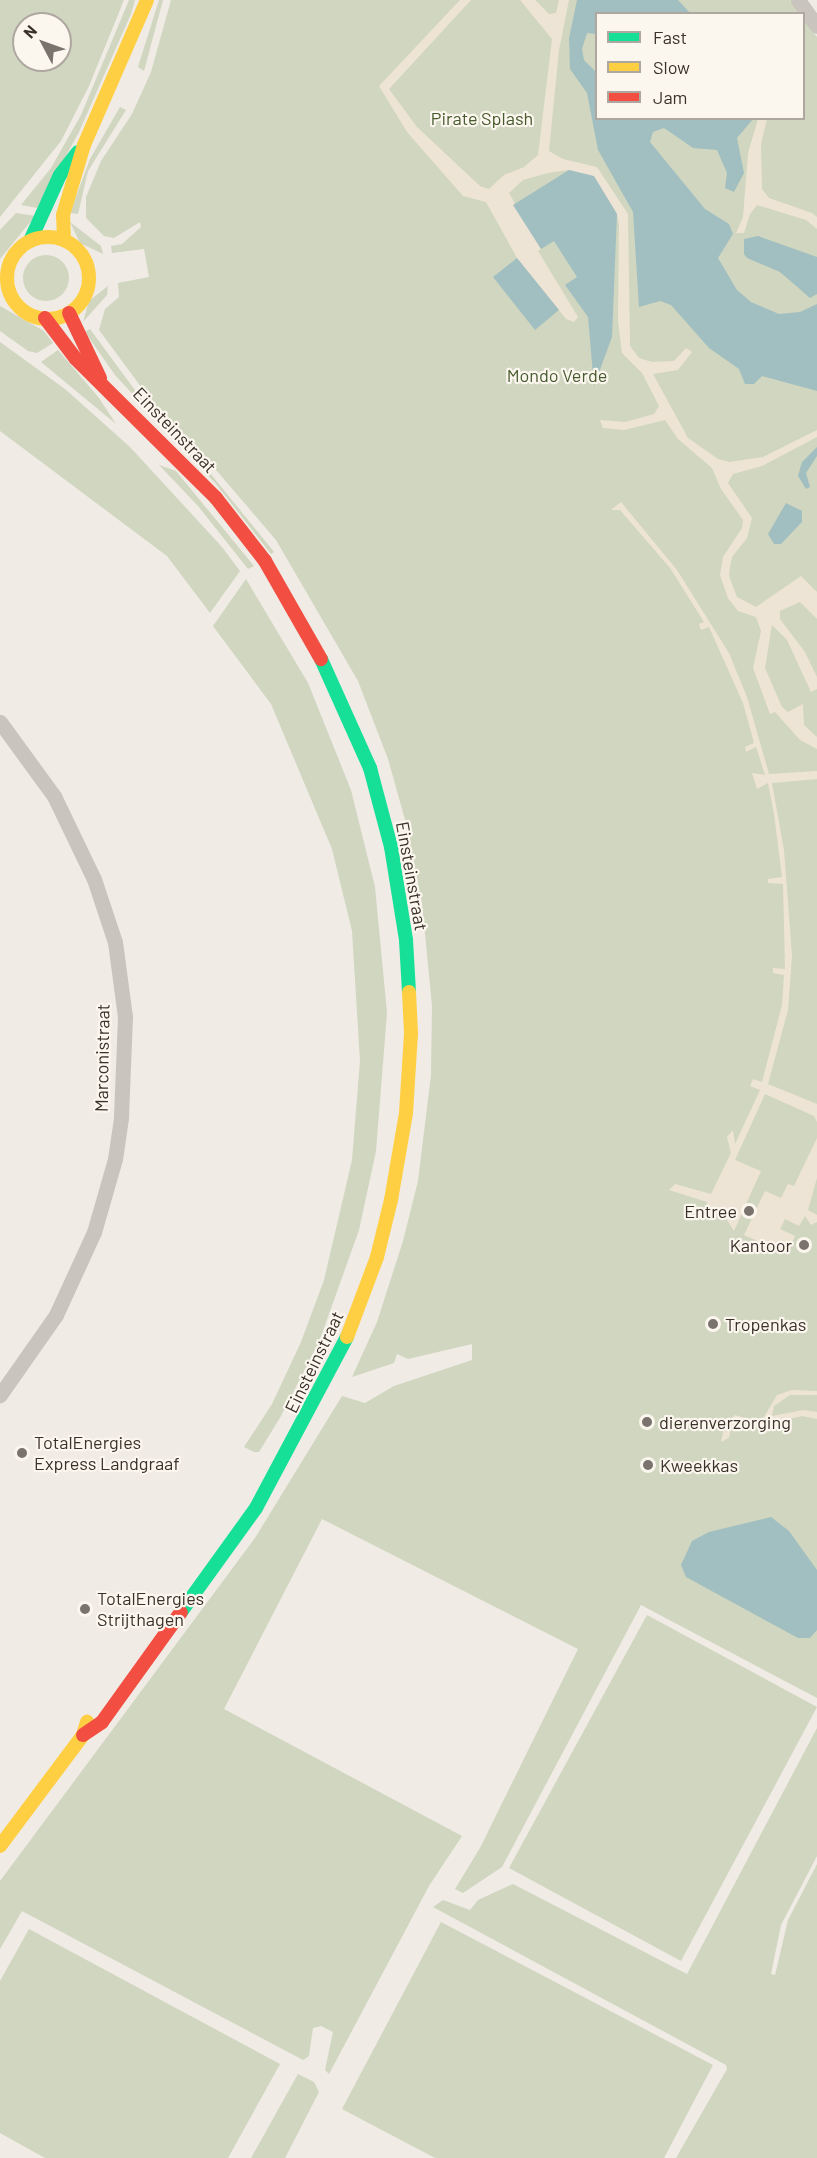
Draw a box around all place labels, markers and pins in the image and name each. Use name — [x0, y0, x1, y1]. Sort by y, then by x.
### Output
place label: Entree — [684, 1200, 737, 1222]
marker: Entree — [742, 1204, 756, 1218]
place label: Kantoor — [730, 1234, 792, 1256]
marker: Kantoor — [797, 1238, 811, 1252]
place label: Tropenkas — [725, 1313, 806, 1335]
marker: Tropenkas — [706, 1317, 720, 1331]
place label: dierenverzorging — [659, 1411, 791, 1433]
marker: dierenverzorging — [640, 1415, 654, 1429]
place label: TotalEnergies Express Landgraaf — [34, 1432, 180, 1474]
marker: TotalEnergies Express Landgraaf — [15, 1446, 29, 1460]
place label: Kweekkas — [660, 1454, 738, 1476]
marker: Kweekkas — [641, 1458, 655, 1472]
place label: TotalEnergies Strijthagen — [97, 1588, 204, 1630]
marker: TotalEnergies Strijthagen — [78, 1602, 92, 1616]

